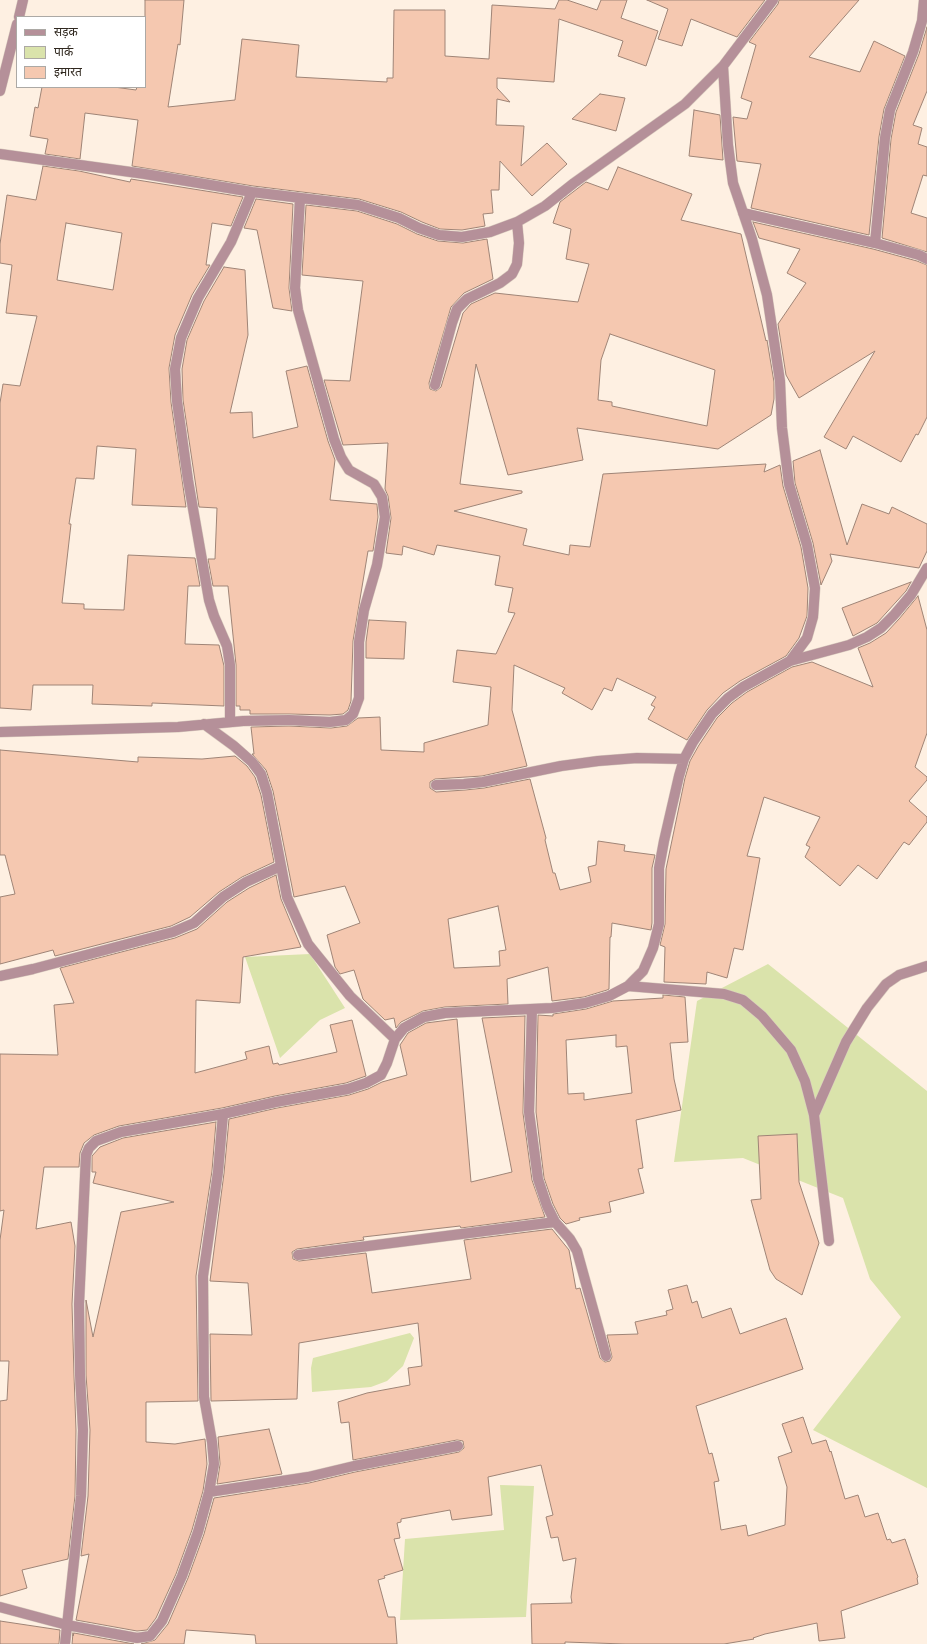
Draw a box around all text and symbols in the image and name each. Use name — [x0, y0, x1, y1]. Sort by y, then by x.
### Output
legend — [16, 16, 146, 88]
text: सड़क — [54, 24, 78, 39]
text: पार्क — [54, 44, 73, 59]
text: इमारत — [54, 64, 82, 79]

